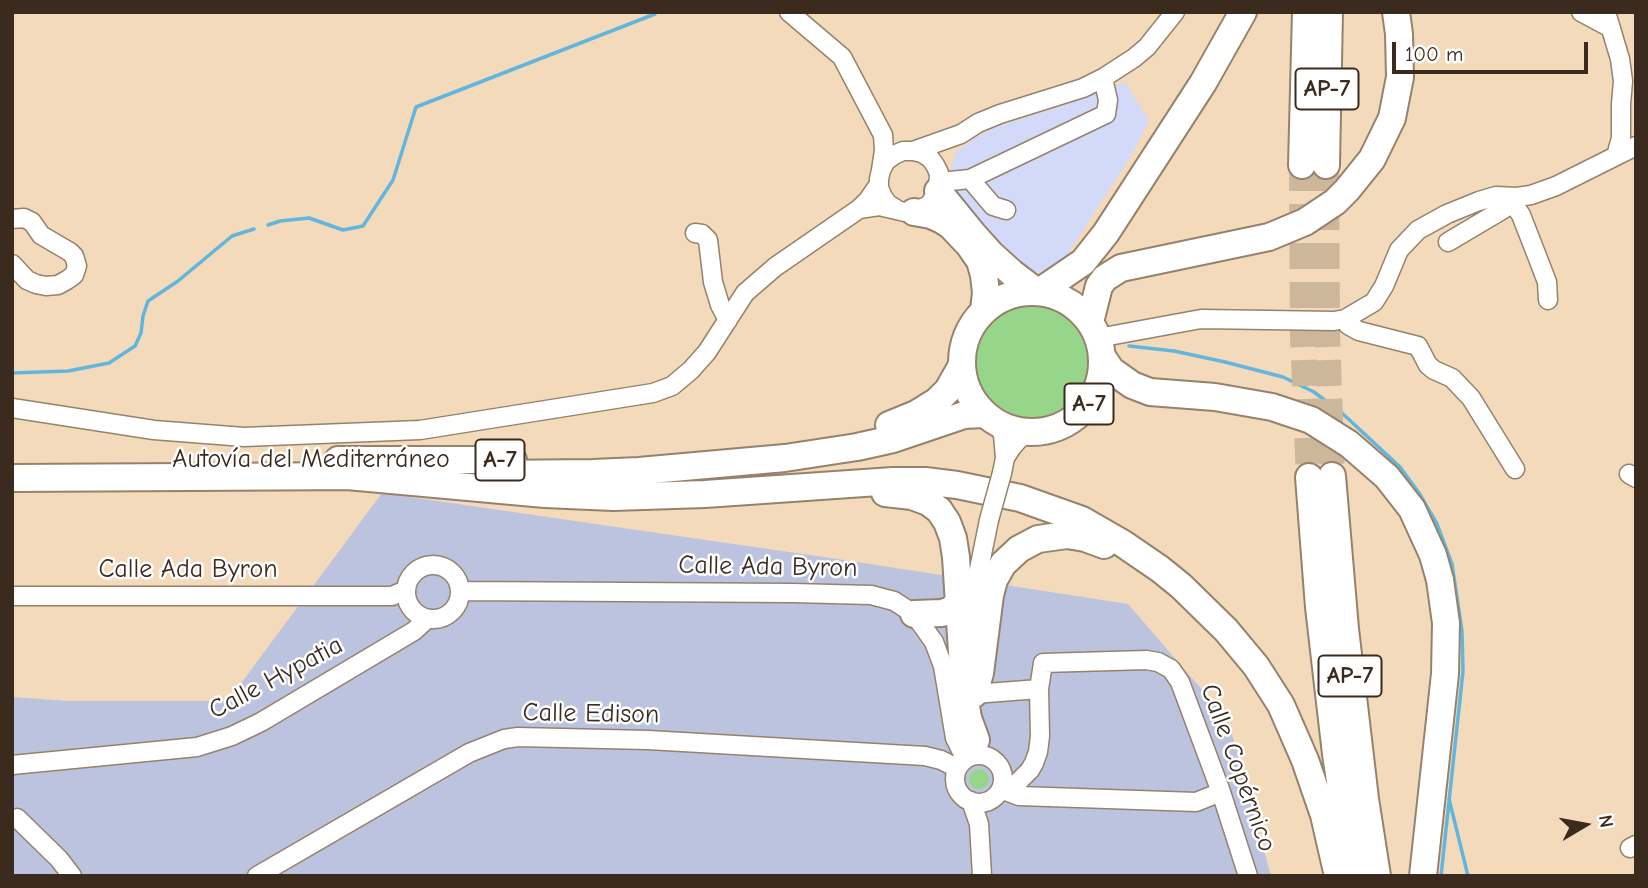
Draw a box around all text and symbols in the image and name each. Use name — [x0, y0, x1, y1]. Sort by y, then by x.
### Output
scale bar — [1396, 28, 1592, 72]
text: 100 m — [1405, 42, 1463, 66]
road number: AP-7 — [1296, 68, 1358, 110]
road number: A-7 — [1064, 384, 1114, 424]
road number: A-7 — [476, 439, 524, 480]
street label: Autovía del Mediterráneo — [172, 444, 450, 476]
street label: Calle Ada Byron — [678, 550, 858, 584]
street label: Calle Ada Byron — [98, 554, 278, 586]
street label: Calle Hypatia — [204, 630, 348, 726]
road number: AP-7 — [1318, 656, 1382, 696]
street label: Calle Copérnico — [1193, 680, 1283, 856]
street label: Calle Edison — [522, 697, 660, 731]
north arrow — [1550, 790, 1620, 860]
text: N — [1594, 813, 1618, 829]

